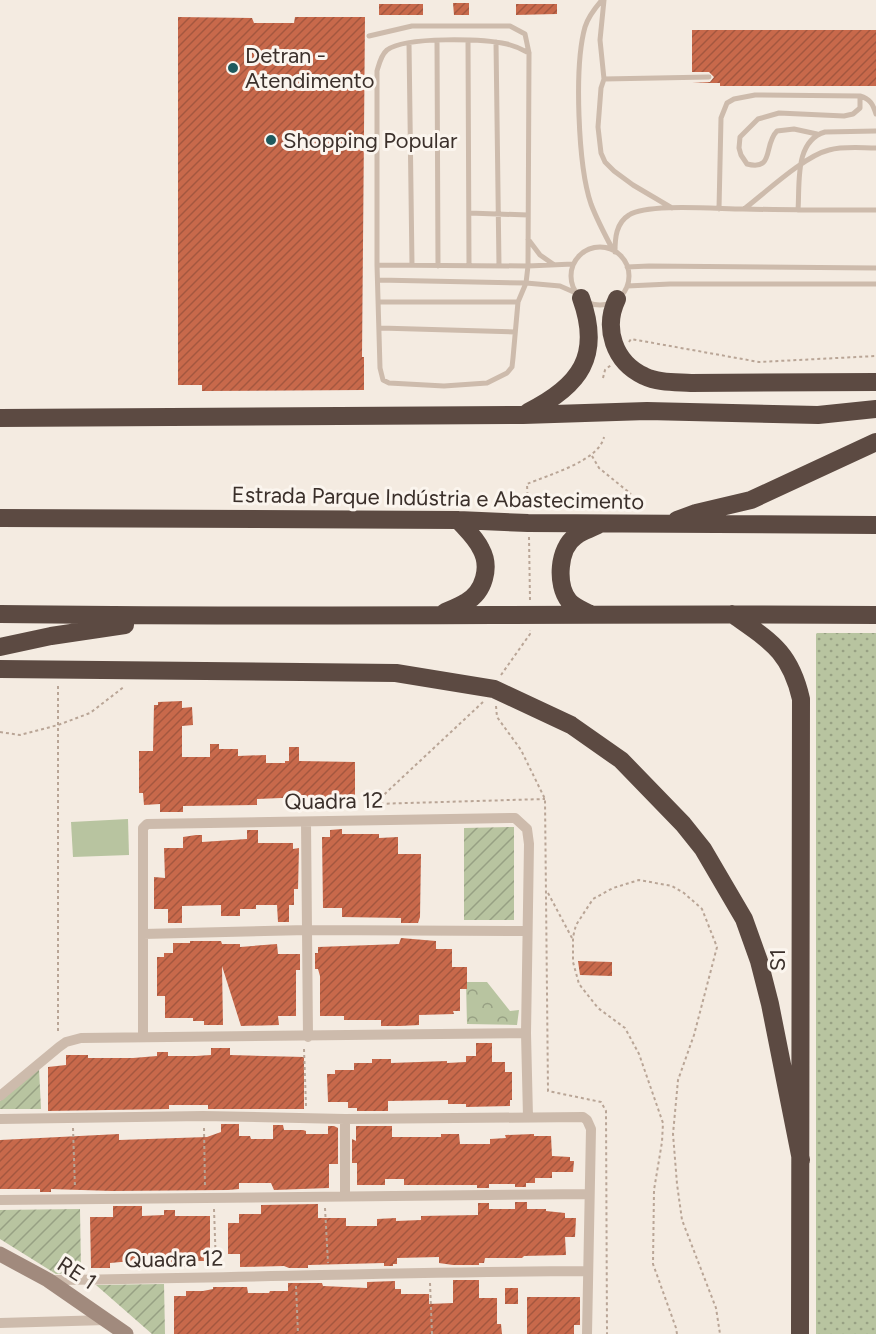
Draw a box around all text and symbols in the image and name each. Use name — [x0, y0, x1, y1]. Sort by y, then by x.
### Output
place label: Detran - Atendimento — [245, 42, 374, 94]
marker: Detran - Atendimento — [226, 61, 240, 75]
place label: Shopping Popular — [283, 127, 458, 154]
marker: Shopping Popular — [264, 133, 278, 147]
street label: Estrada Parque Indústria e Abastecimento — [231, 481, 645, 515]
street label: Quadra 12 — [284, 787, 384, 815]
street label: S1 — [764, 949, 791, 971]
street label: Quadra 12 — [124, 1245, 224, 1273]
street label: RE 1 — [52, 1250, 102, 1296]

